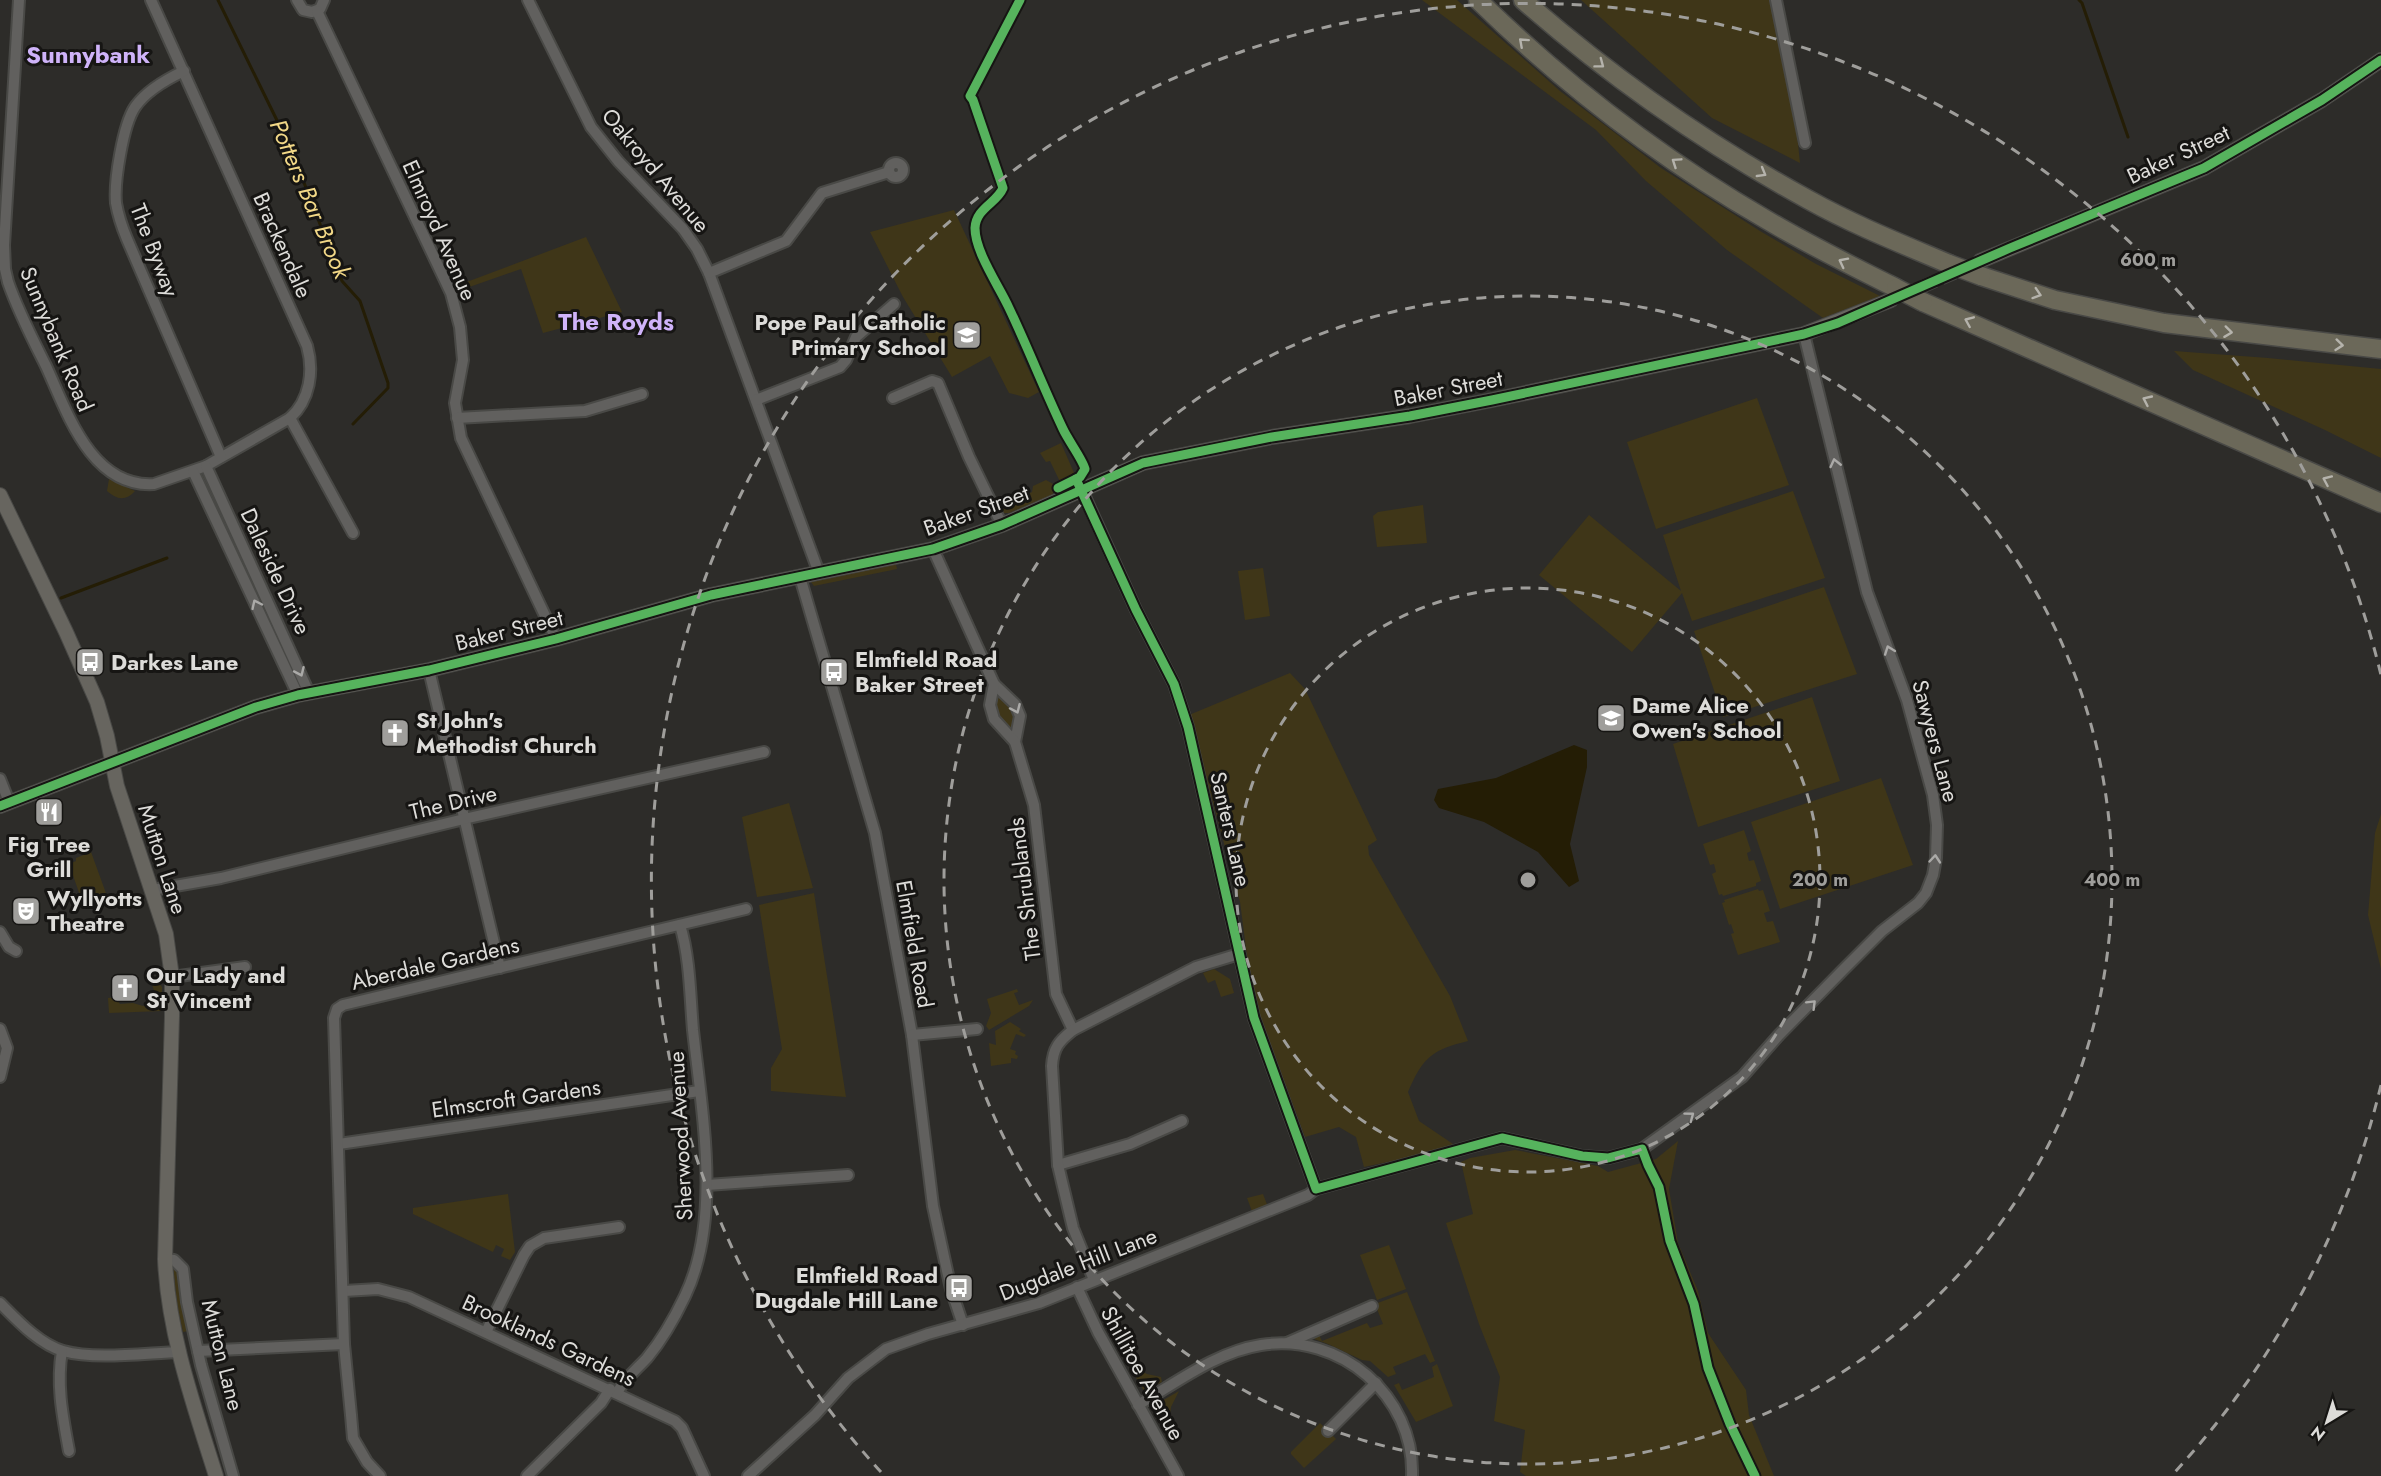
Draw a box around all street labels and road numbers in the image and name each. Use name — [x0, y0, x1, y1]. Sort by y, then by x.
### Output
street label: Oakroyd Avenue — [594, 101, 718, 239]
street label: Baker Street — [2121, 116, 2235, 192]
street label: Elmroyd Avenue — [395, 155, 485, 305]
street label: Brackendale — [245, 187, 321, 303]
street label: The Byway — [123, 199, 188, 302]
street label: Sunnybank Road — [12, 262, 102, 416]
street label: Baker Street — [1391, 362, 1506, 414]
street label: Baker Street — [919, 476, 1034, 544]
street label: Daleside Drive — [233, 503, 319, 639]
street label: Baker Street — [452, 601, 567, 659]
street label: Sawyers Lane — [1904, 676, 1968, 806]
street label: Santers Lane — [1202, 768, 1260, 890]
street label: The Drive — [406, 776, 500, 828]
street label: Mutton Lane — [130, 800, 196, 918]
street label: The Shrublands — [999, 816, 1049, 962]
street label: Elmfield Road — [888, 878, 942, 1010]
street label: Aberdale Gardens — [348, 928, 522, 998]
street label: Sherwood Avenue — [660, 1051, 700, 1221]
street label: Elmscroft Gardens — [429, 1070, 603, 1126]
street label: Dugdale Hill Lane — [994, 1219, 1162, 1309]
street label: Brooklands Gardens — [457, 1286, 641, 1394]
street label: Mutton Lane — [194, 1296, 252, 1414]
street label: Shillitoe Avenue — [1093, 1300, 1193, 1446]

